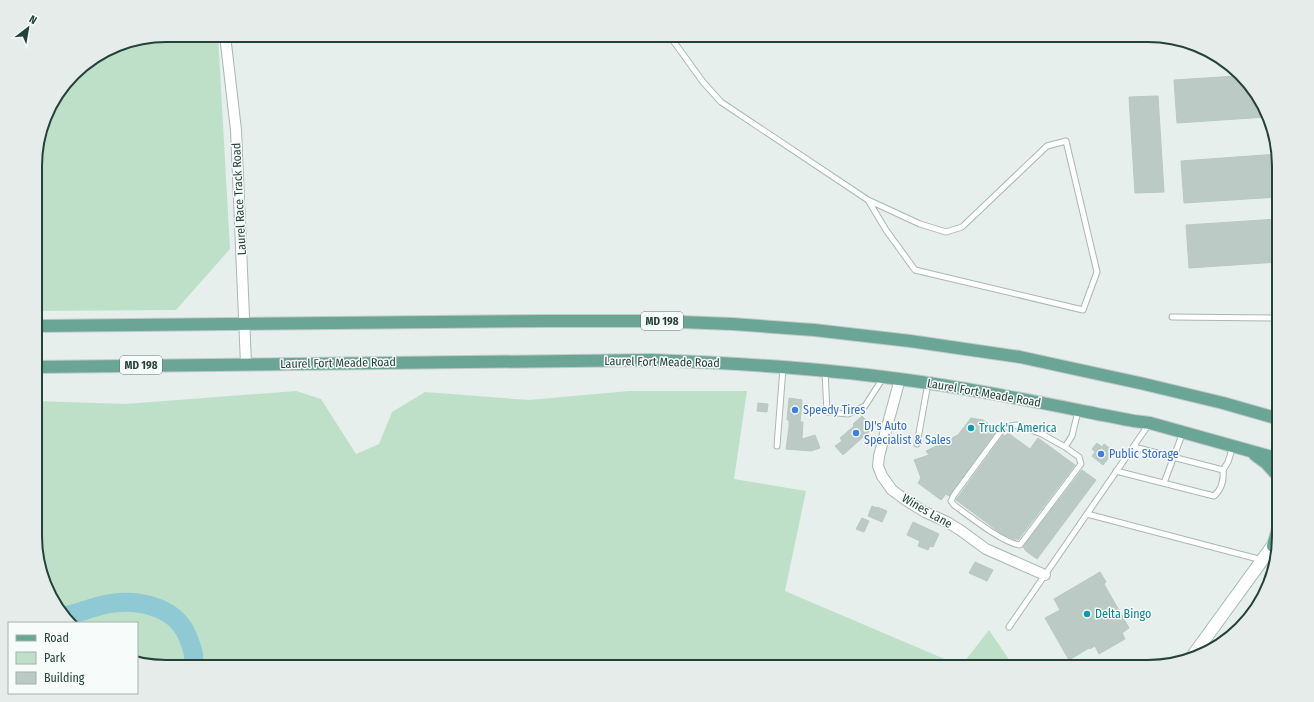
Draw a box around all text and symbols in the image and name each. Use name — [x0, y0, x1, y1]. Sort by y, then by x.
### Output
north arrow — [8, 8, 48, 48]
text: N — [27, 13, 39, 27]
street label: Laurel Race Track Road — [229, 142, 249, 256]
road number: MD 198 — [641, 312, 683, 330]
street label: Laurel Fort Meade Road — [604, 354, 720, 370]
street label: Laurel Fort Meade Road — [280, 355, 396, 371]
road number: MD 198 — [120, 356, 162, 374]
street label: Laurel Fort Meade Road — [926, 376, 1042, 410]
place label: Speedy Tires — [803, 403, 865, 417]
marker: Speedy Tires — [790, 405, 800, 415]
place label: DJ's Auto Specialist & Sales — [864, 419, 951, 447]
place label: Truck'n America — [979, 421, 1057, 435]
marker: Truck'n America — [966, 423, 976, 433]
marker: DJ's Auto Specialist & Sales — [851, 428, 861, 438]
place label: Public Storage — [1109, 447, 1179, 461]
marker: Public Storage — [1096, 449, 1106, 459]
street label: Wines Lane — [899, 491, 955, 531]
place label: Delta Bingo — [1095, 607, 1151, 621]
marker: Delta Bingo — [1082, 609, 1092, 619]
legend — [8, 622, 138, 694]
text: Road — [44, 631, 69, 645]
text: Park — [44, 651, 66, 665]
text: Building — [44, 671, 85, 685]

